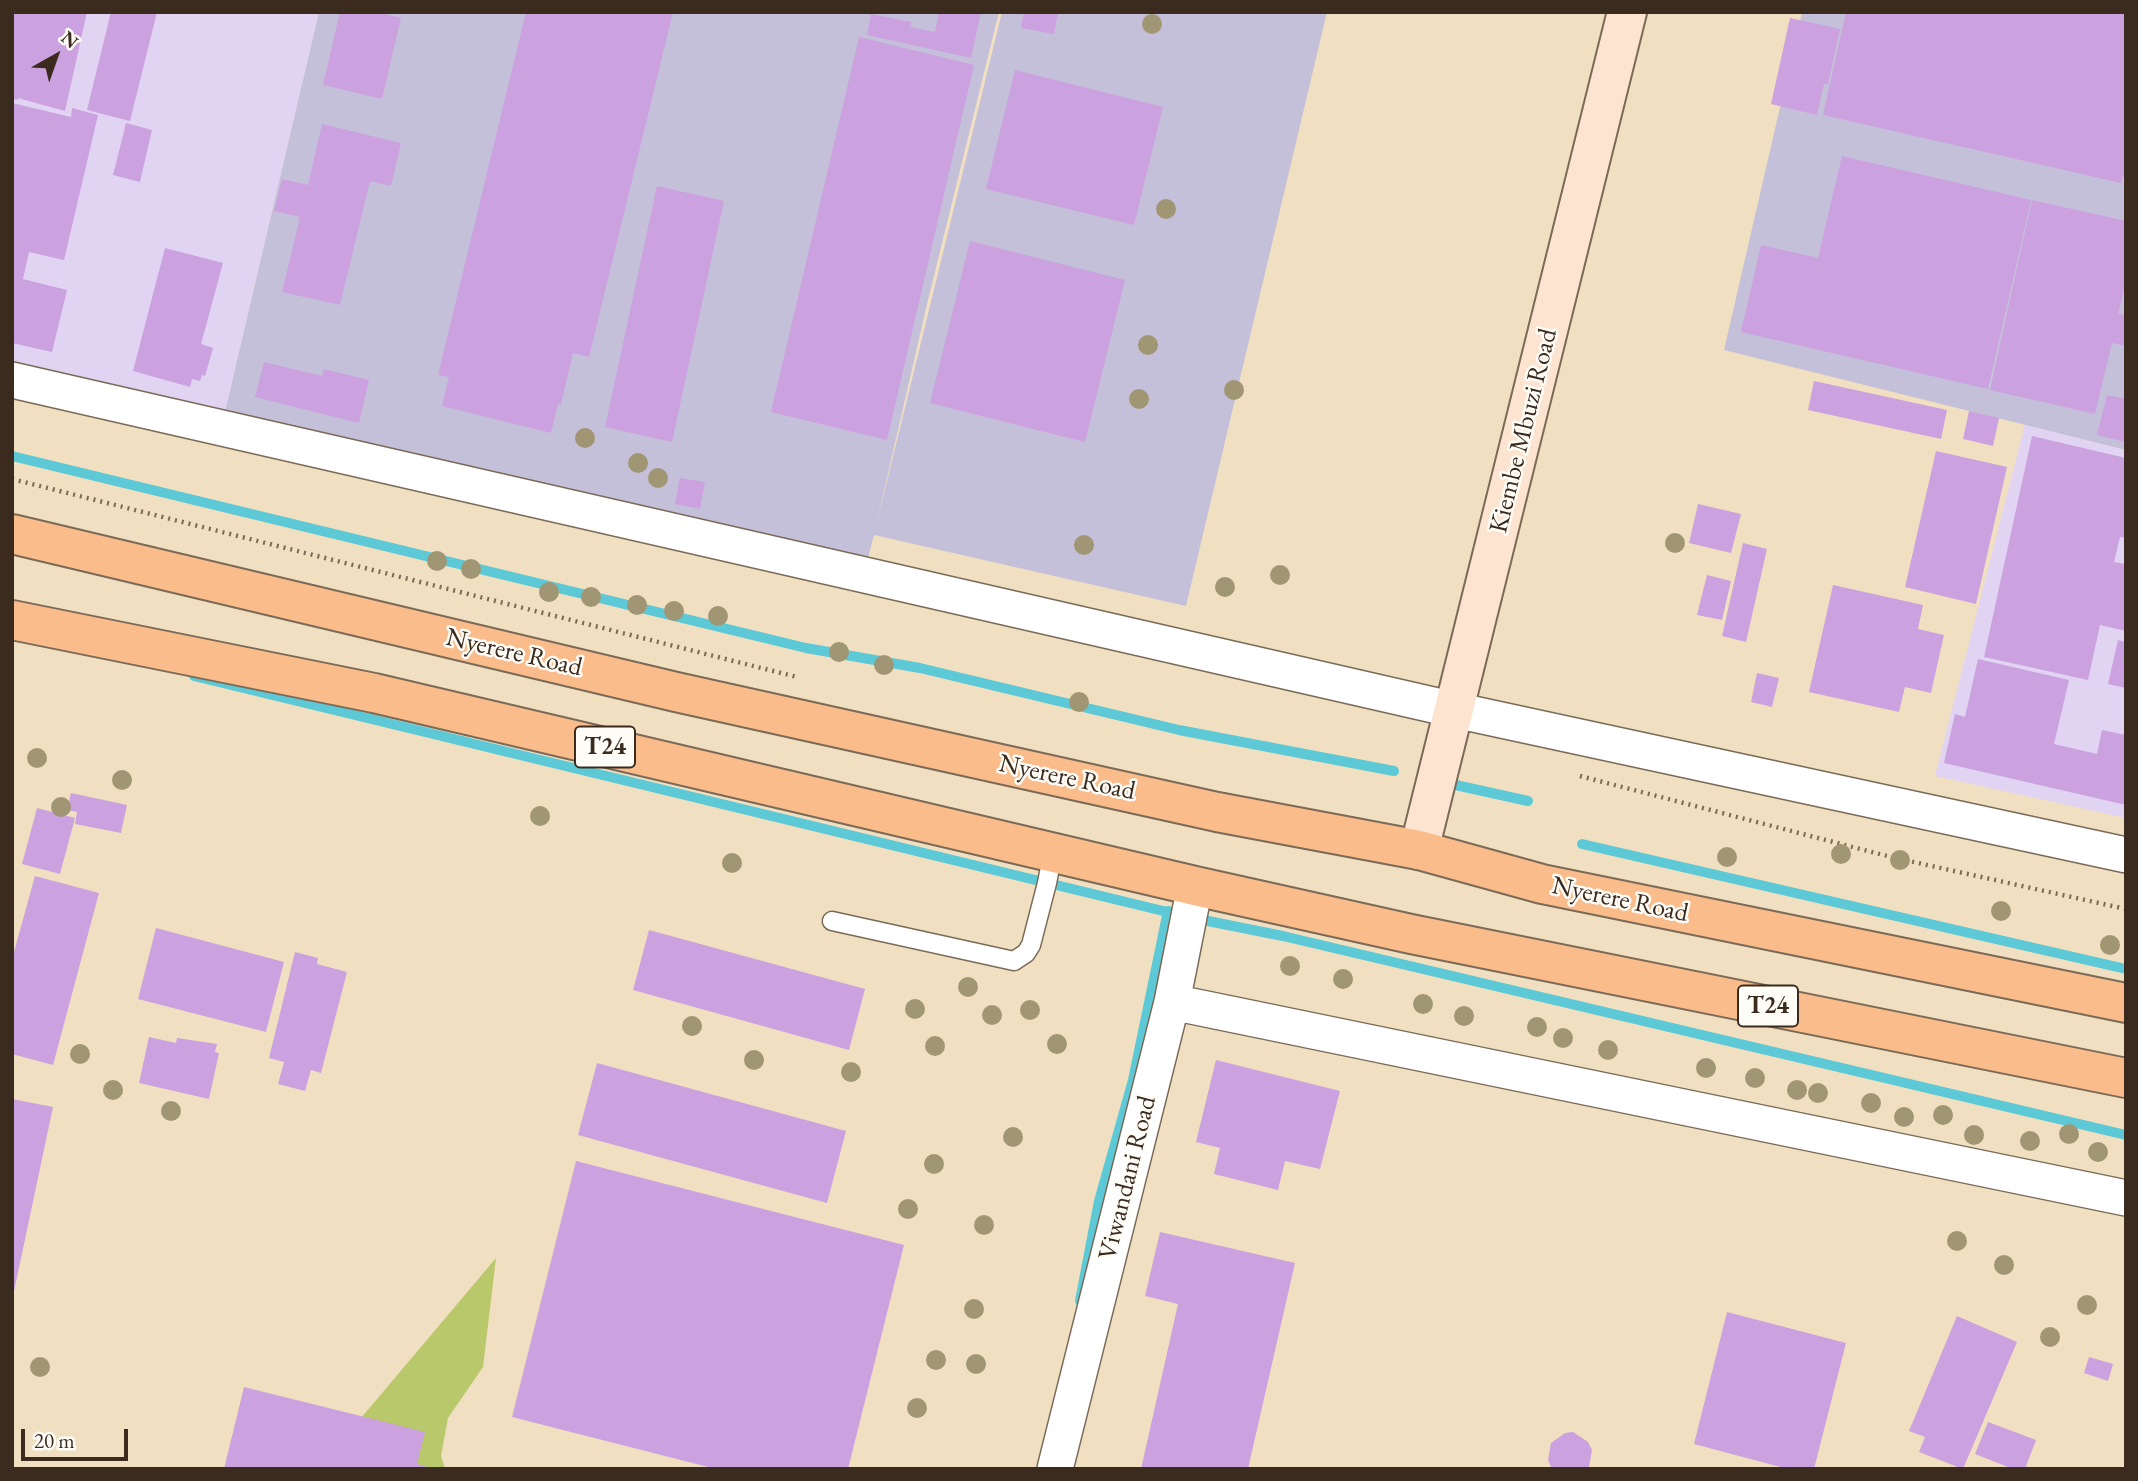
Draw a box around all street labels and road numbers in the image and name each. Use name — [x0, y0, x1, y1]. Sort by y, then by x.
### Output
street label: Kiembe Mbuzi Road — [1484, 326, 1564, 536]
street label: Nyerere Road — [443, 622, 585, 684]
road number: T24 — [575, 726, 635, 768]
street label: Nyerere Road — [996, 748, 1138, 808]
street label: Nyerere Road — [1549, 870, 1691, 930]
road number: T24 — [1738, 986, 1798, 1026]
street label: Viwandani Road — [1093, 1093, 1163, 1263]

